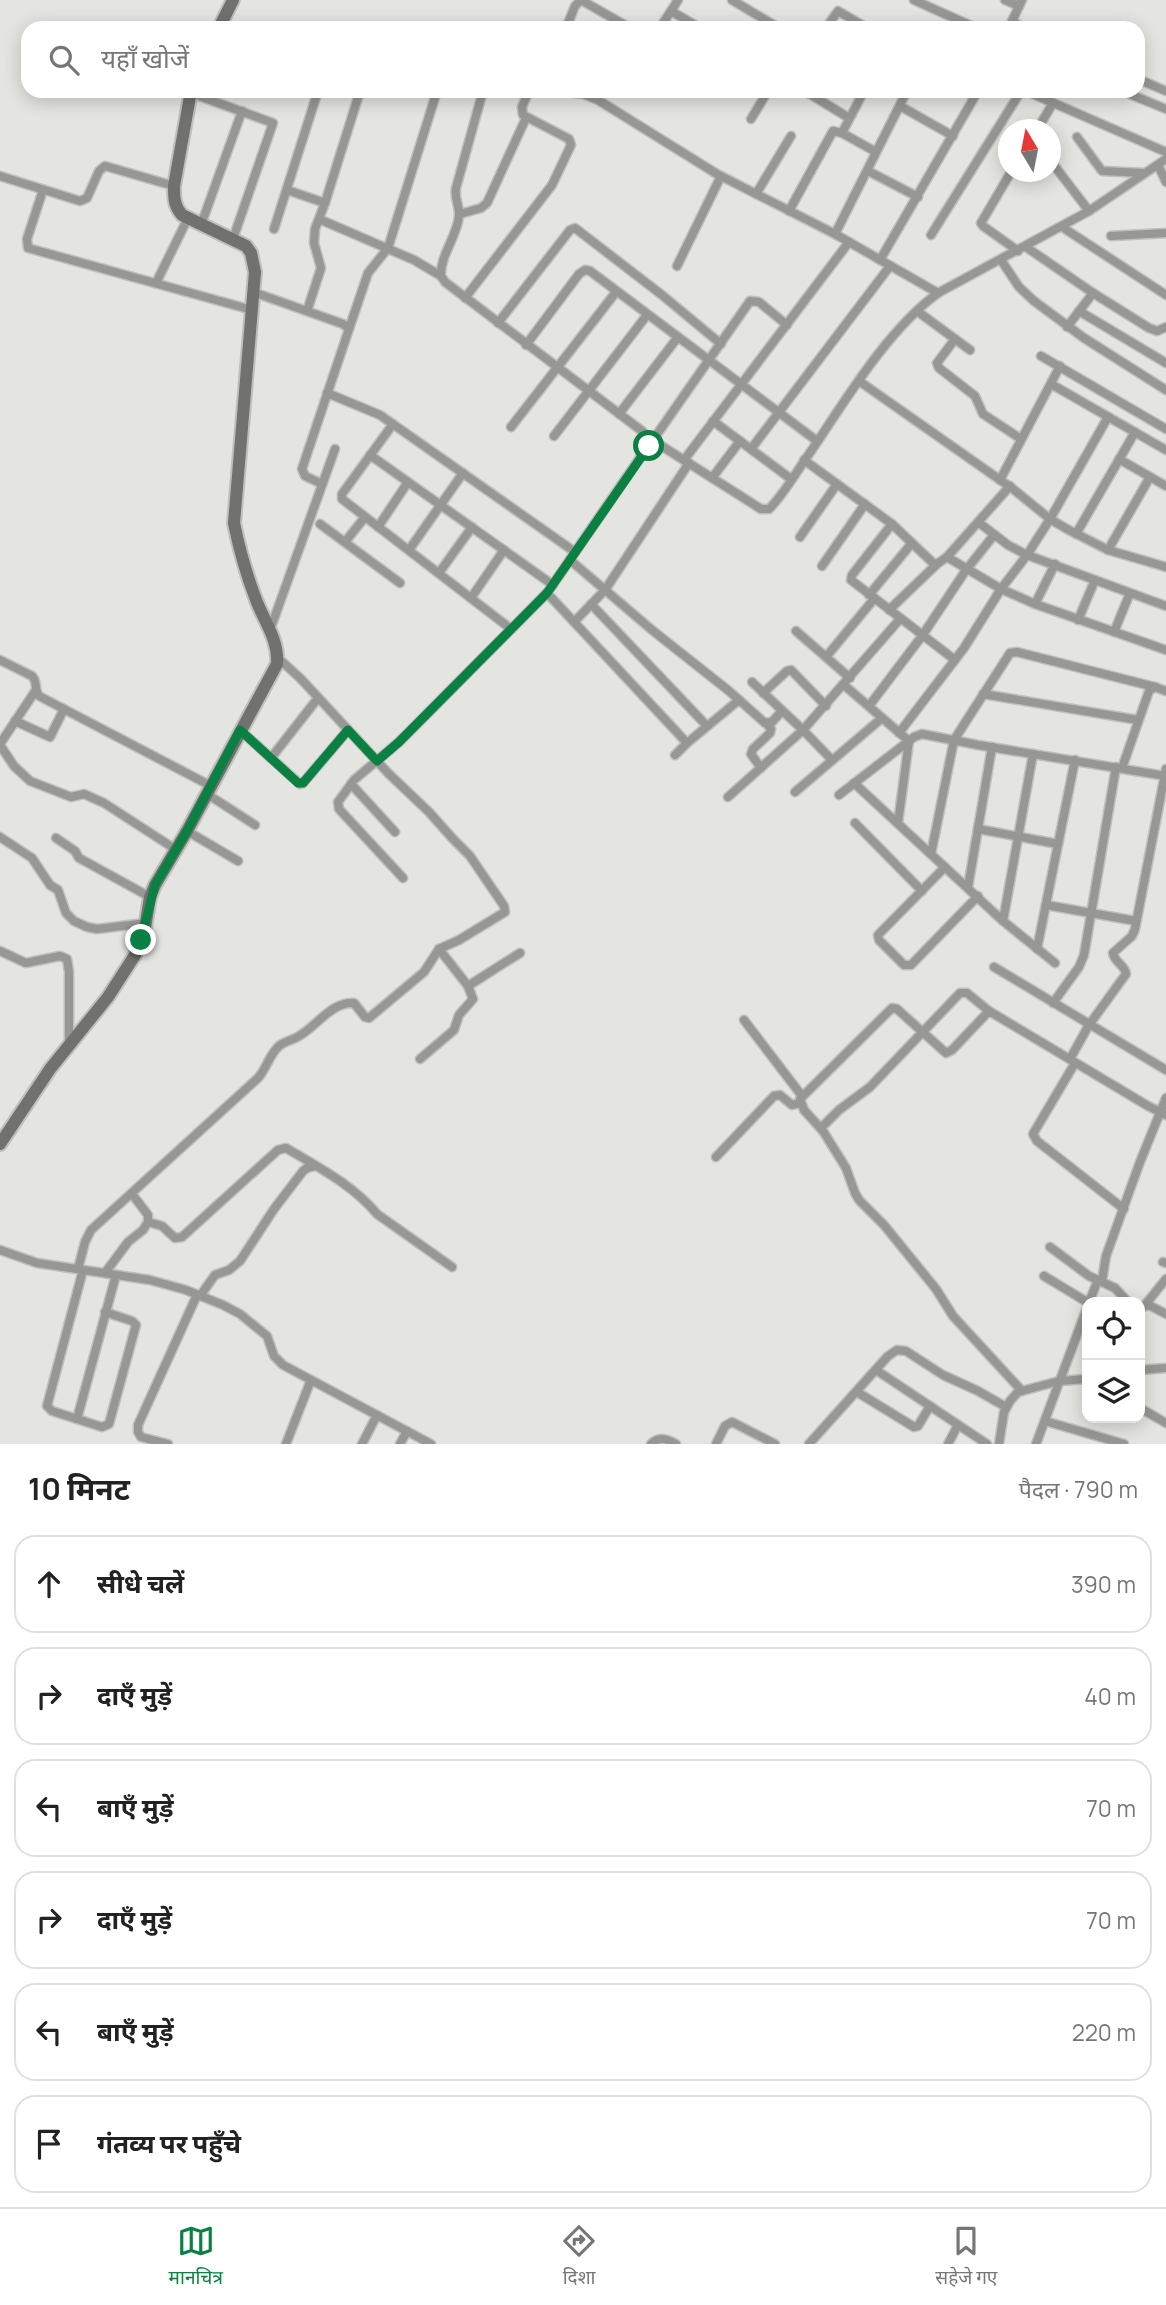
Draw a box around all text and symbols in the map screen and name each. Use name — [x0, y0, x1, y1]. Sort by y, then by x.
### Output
search box — [21, 21, 1145, 98]
text: यहाँ खोजें — [101, 40, 189, 76]
icon: search — [45, 41, 83, 79]
north arrow — [998, 119, 1061, 182]
route start — [633, 430, 664, 461]
route end — [125, 924, 156, 955]
map controls — [1082, 1297, 1145, 1423]
button: locate — [1082, 1297, 1145, 1360]
button: layers — [1082, 1360, 1145, 1423]
text: 10 मिनट — [28, 1468, 130, 1509]
text: पैदल · 790 m — [1019, 1473, 1138, 1505]
icon: ahead — [30, 1565, 68, 1603]
text: सीधे चलें — [97, 1565, 184, 1601]
text: 390 m — [1071, 1568, 1136, 1600]
icon: right — [30, 1677, 68, 1715]
text: दाएँ मुड़ें — [97, 1677, 172, 1713]
text: 40 m — [1084, 1680, 1136, 1712]
icon: left — [30, 1789, 68, 1827]
text: बाएँ मुड़ें — [97, 1789, 174, 1825]
text: 70 m — [1086, 1792, 1136, 1824]
icon: right — [30, 1901, 68, 1939]
text: दाएँ मुड़ें — [97, 1901, 172, 1937]
text: 70 m — [1086, 1904, 1136, 1936]
icon: left — [30, 2013, 68, 2051]
text: बाएँ मुड़ें — [97, 2013, 174, 2049]
text: 220 m — [1072, 2016, 1136, 2048]
icon: arrive — [30, 2125, 68, 2163]
text: गंतव्य पर पहुँचे — [97, 2125, 241, 2161]
tab: मानचित्र — [169, 2222, 223, 2292]
tab: दिशा — [560, 2222, 598, 2292]
tab: सहेजे गए — [935, 2222, 997, 2292]

